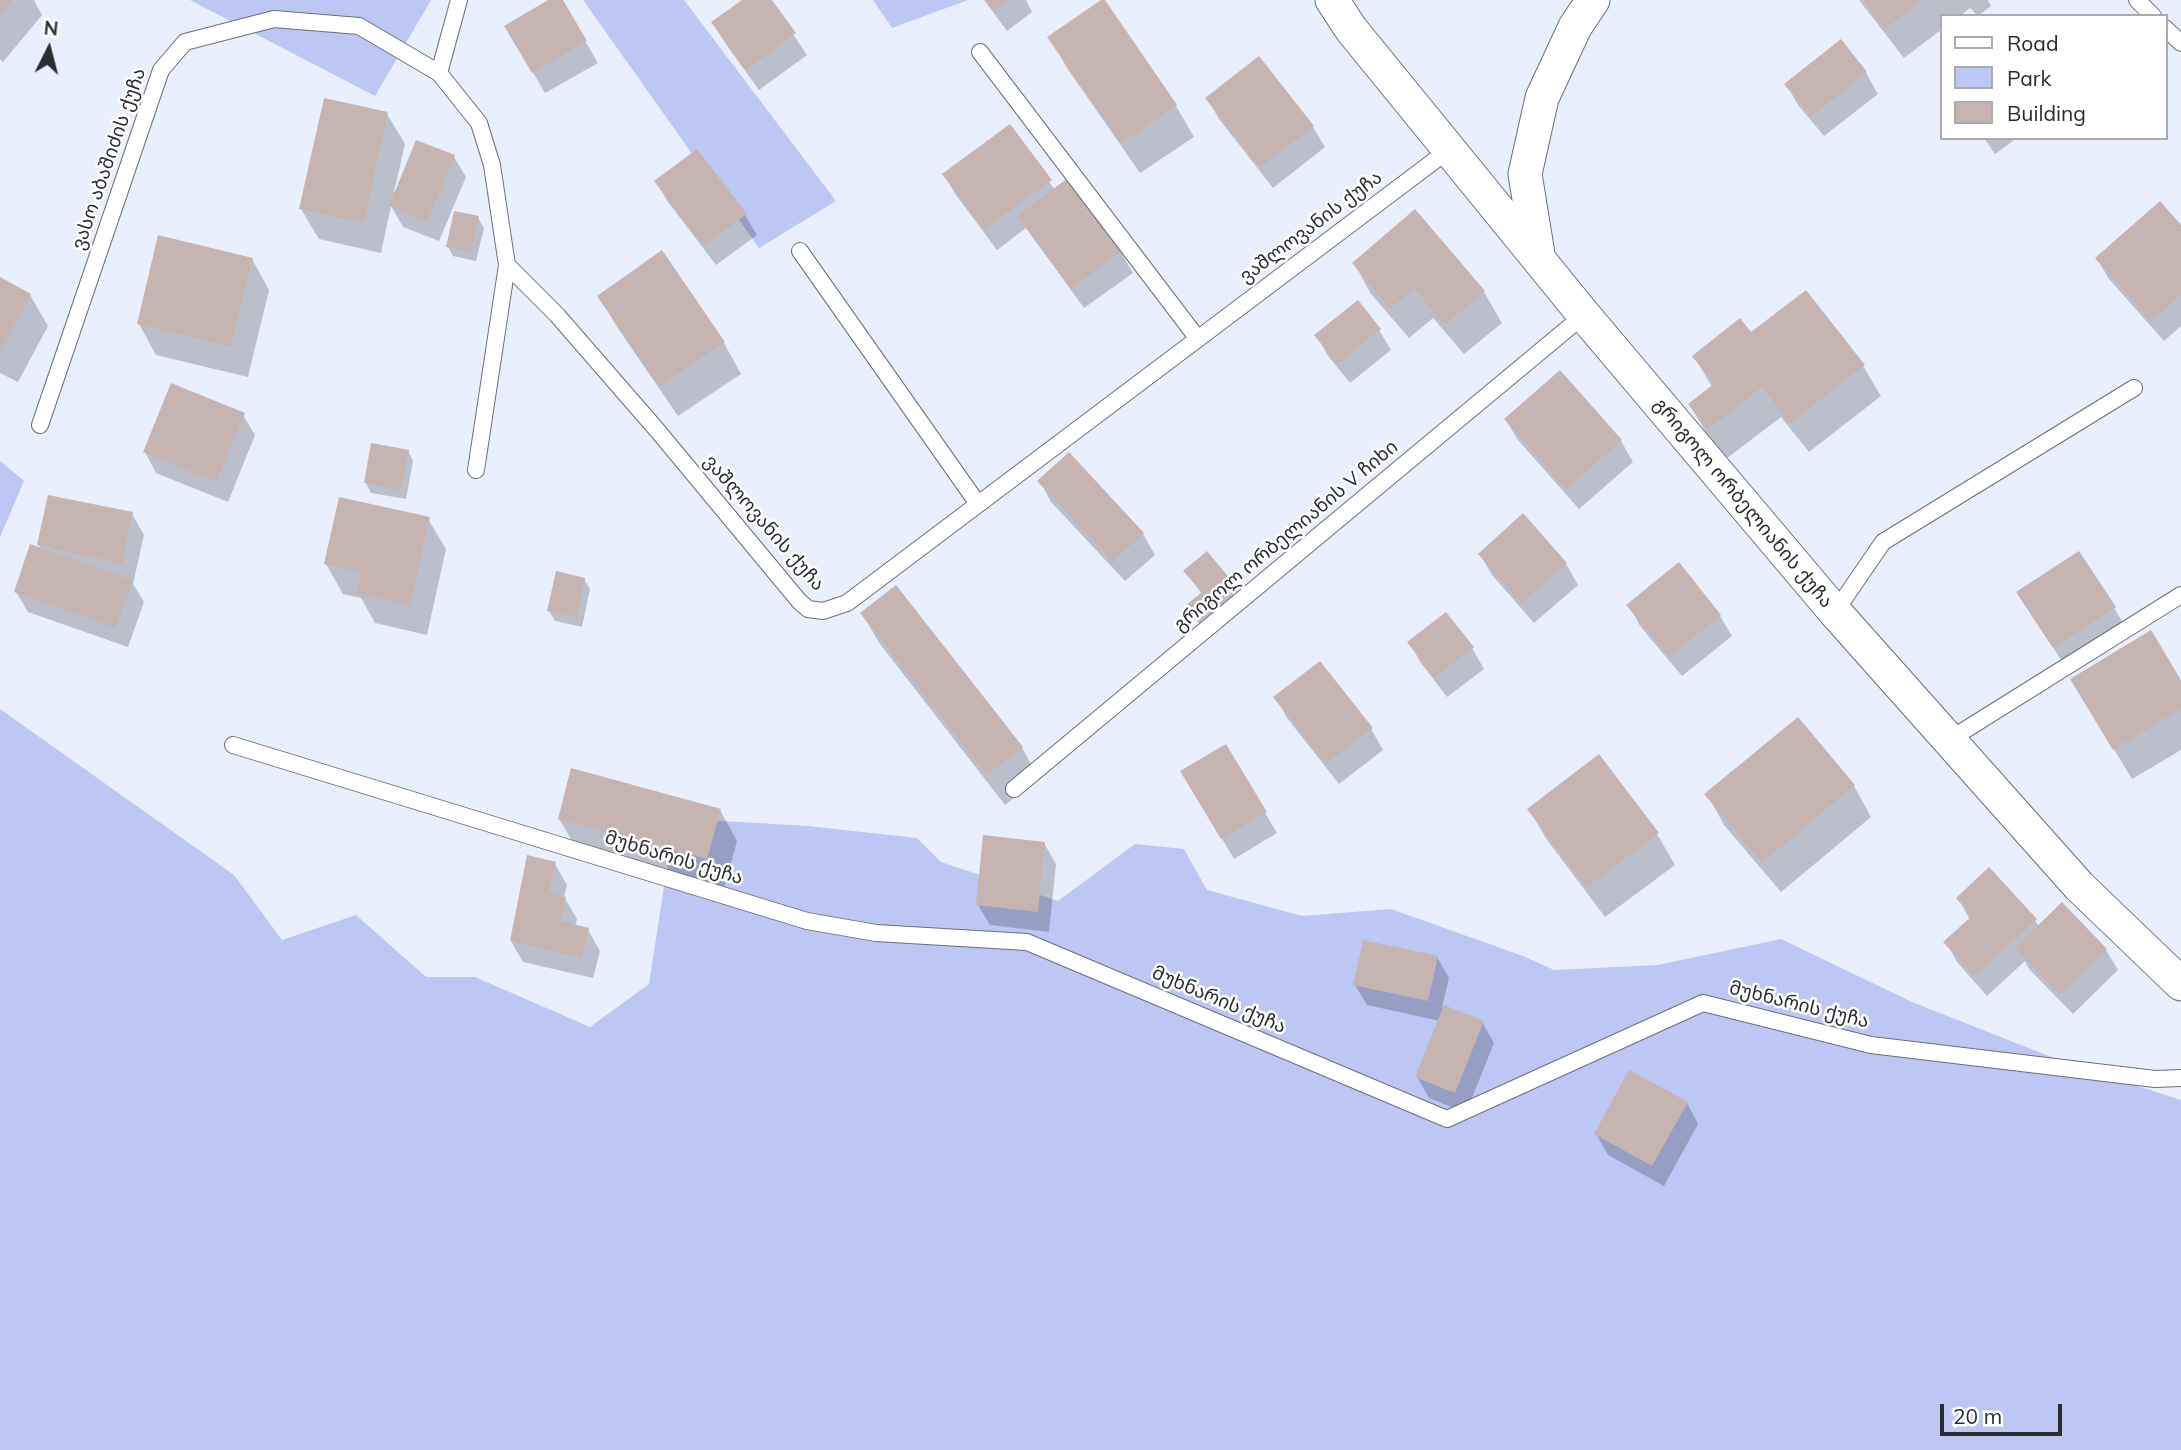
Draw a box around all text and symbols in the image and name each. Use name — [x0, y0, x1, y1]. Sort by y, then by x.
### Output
north arrow — [14, 14, 84, 84]
legend — [1940, 14, 2167, 140]
text: N — [43, 15, 60, 41]
text: Road — [2007, 30, 2058, 56]
street label: ვასო აბაშიძის ქუჩა — [67, 65, 151, 253]
text: Park — [2007, 65, 2051, 91]
text: Building — [2007, 100, 2086, 126]
street label: ვაშლოვანის ქუჩა — [1235, 166, 1387, 288]
street label: გრიგოლ ორბელიანის ქუჩა — [1648, 393, 1838, 613]
street label: გრიგოლ ორბელიანის V ჩიხი — [1169, 436, 1403, 636]
street label: ვაშლოვანის ქუჩა — [699, 450, 829, 596]
street label: მუხნარის ქუჩა — [602, 826, 746, 890]
street label: მუხნარის ქუჩა — [1149, 962, 1289, 1038]
street label: მუხნარის ქუჩა — [1727, 977, 1871, 1033]
scale bar — [1943, 1390, 2066, 1434]
text: 20 m — [1953, 1403, 2002, 1429]

